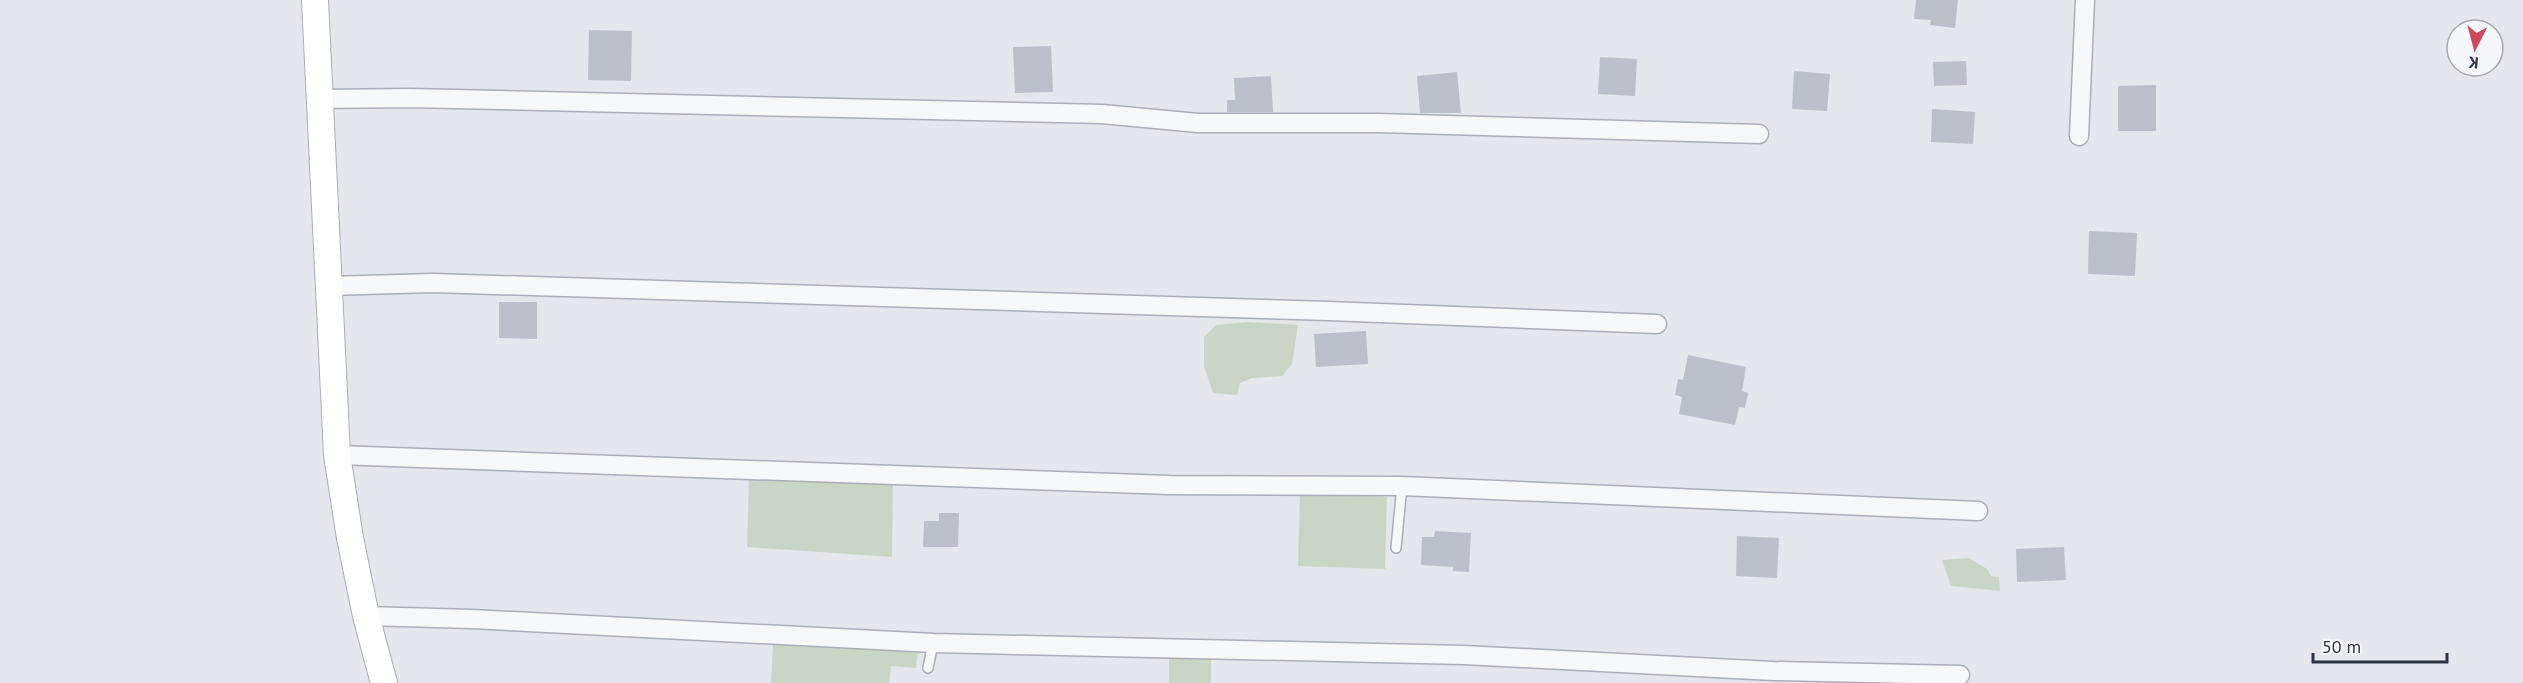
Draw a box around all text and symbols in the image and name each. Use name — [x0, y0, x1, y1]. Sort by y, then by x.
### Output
north arrow — [2445, 18, 2505, 78]
text: K — [2467, 52, 2479, 73]
scale bar — [2313, 626, 2446, 664]
text: 50 m — [2322, 635, 2361, 658]

